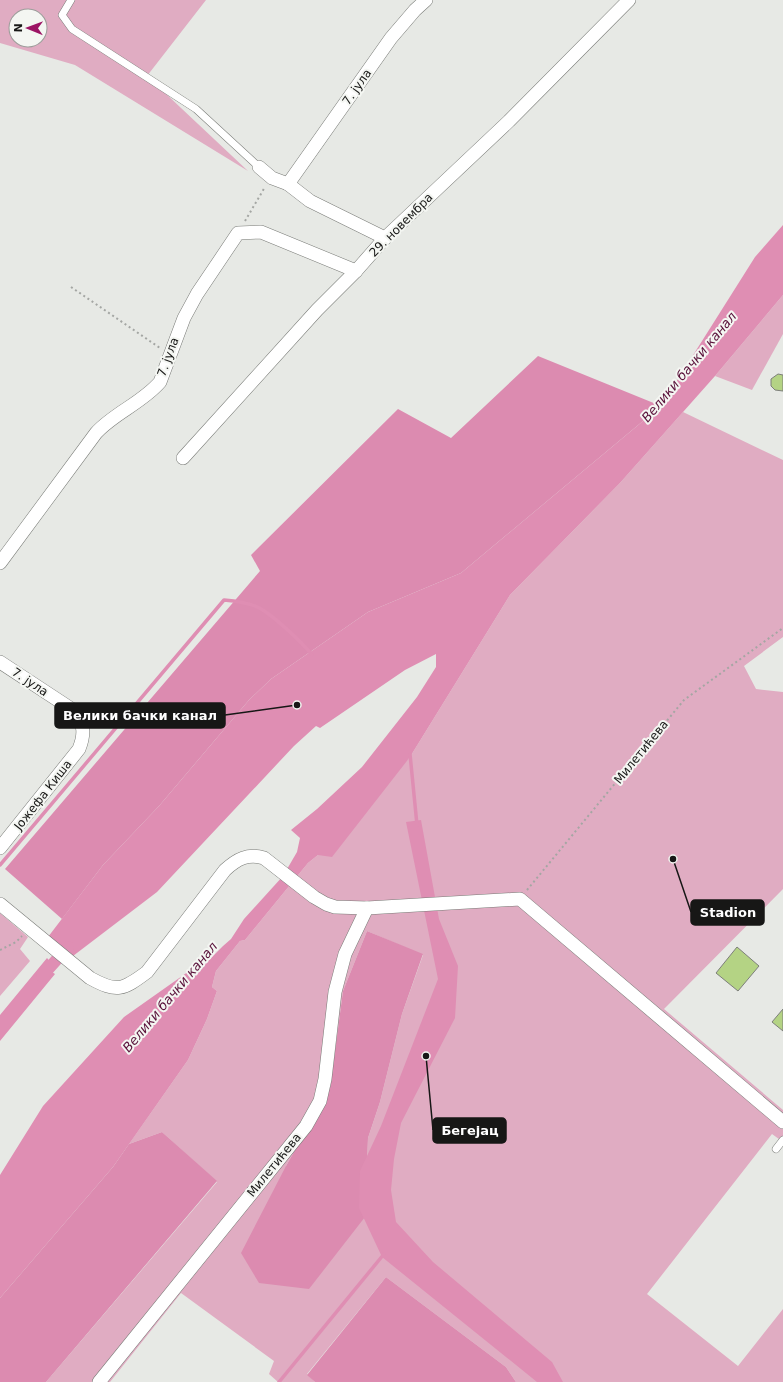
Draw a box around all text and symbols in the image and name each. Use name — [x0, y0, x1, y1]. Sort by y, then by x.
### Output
north arrow — [8, 8, 48, 48]
text: N — [12, 23, 25, 33]
street label: 7. јула — [340, 66, 374, 108]
street label: 29. новембра — [366, 190, 436, 260]
water label: Велики бачки канал — [639, 309, 739, 425]
street label: 7. јула — [154, 335, 182, 379]
street label: 7. јула — [9, 665, 51, 699]
callout: Велики бачки канал — [55, 703, 225, 728]
text: Велики бачки канал — [63, 708, 217, 723]
street label: Милетићева — [611, 717, 671, 787]
street label: Јожефа Киша — [11, 757, 75, 834]
callout: Stadion — [691, 900, 764, 925]
text: Stadion — [700, 905, 756, 920]
water label: Велики бачки канал — [120, 939, 220, 1055]
callout: Бегејац — [433, 1118, 506, 1143]
text: Бегејац — [441, 1123, 499, 1138]
street label: Милетићева — [244, 1130, 304, 1200]

